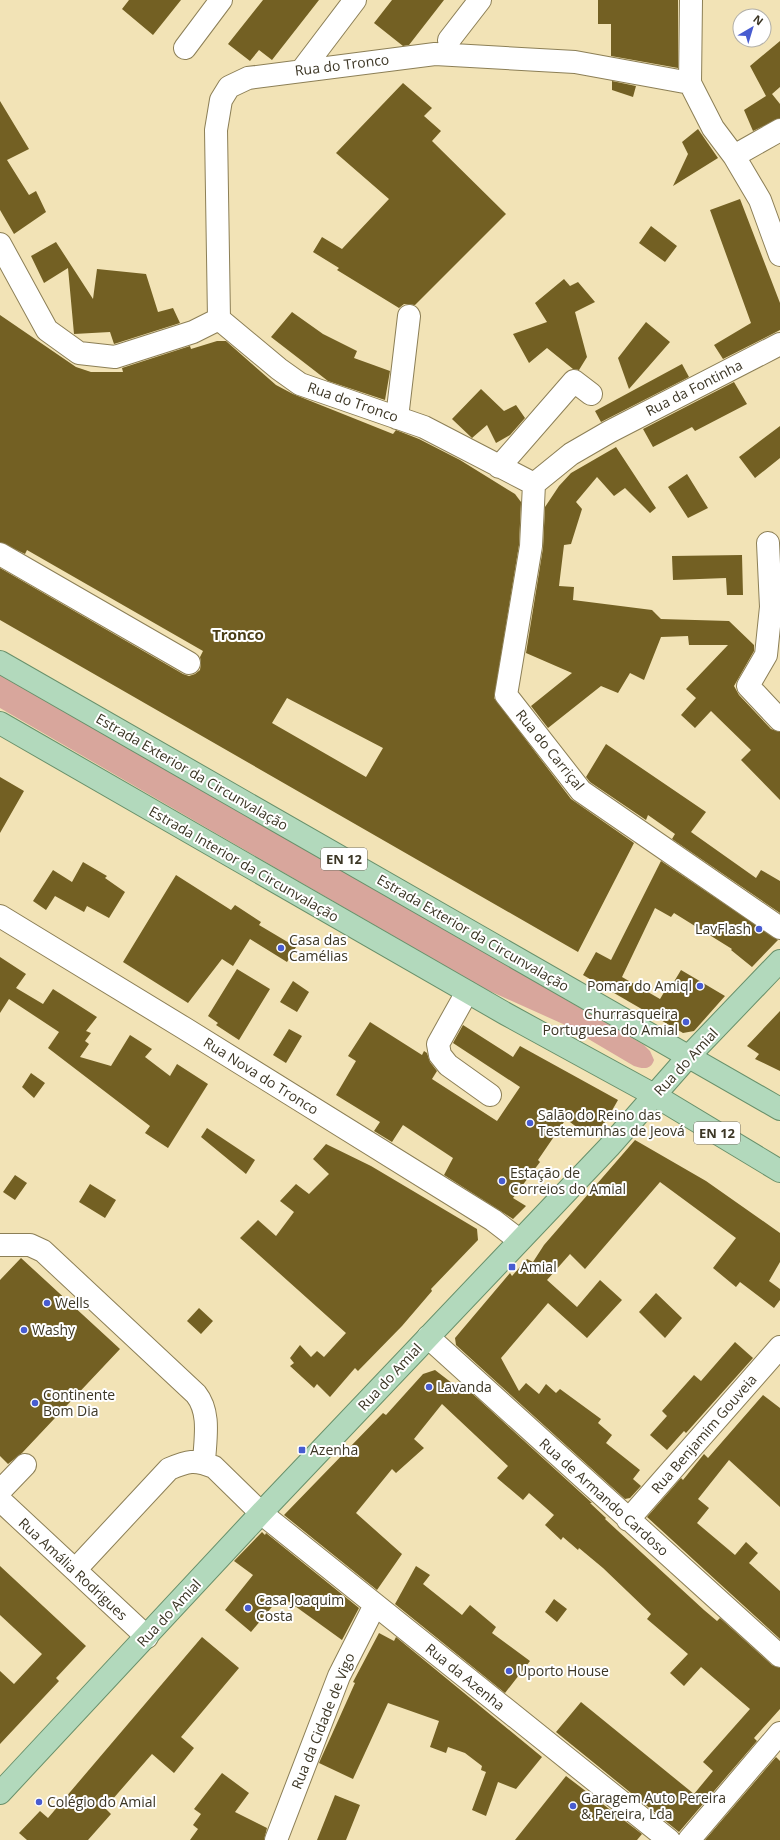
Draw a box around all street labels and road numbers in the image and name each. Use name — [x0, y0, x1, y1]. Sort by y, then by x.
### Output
street label: Rua do Tronco — [294, 49, 390, 80]
street label: Rua da Fontinha — [642, 355, 745, 420]
street label: Rua do Tronco — [305, 377, 401, 426]
street label: Rua do Carriçal — [512, 705, 589, 794]
street label: Estrada Exterior da Circunvalação — [93, 709, 292, 835]
street label: Estrada Interior da Circunvalação — [146, 801, 343, 926]
road number: EN 12 — [321, 848, 367, 870]
street label: Estrada Exterior da Circunvalação — [374, 870, 573, 996]
street label: Rua do Amial — [649, 1024, 722, 1100]
street label: Rua Nova do Tronco — [200, 1032, 322, 1119]
road number: EN 12 — [694, 1122, 740, 1144]
street label: Rua do Amial — [353, 1339, 426, 1415]
street label: Rua Benjamim Gouveia — [647, 1370, 761, 1497]
street label: Rua de Armando Cardoso — [536, 1433, 673, 1560]
street label: Rua Amália Rodrigues — [15, 1513, 132, 1624]
street label: Rua do Amial — [132, 1575, 205, 1651]
street label: Rua da Azenha — [422, 1639, 509, 1714]
street label: Rua da Cidade de Vigo — [287, 1650, 359, 1792]

